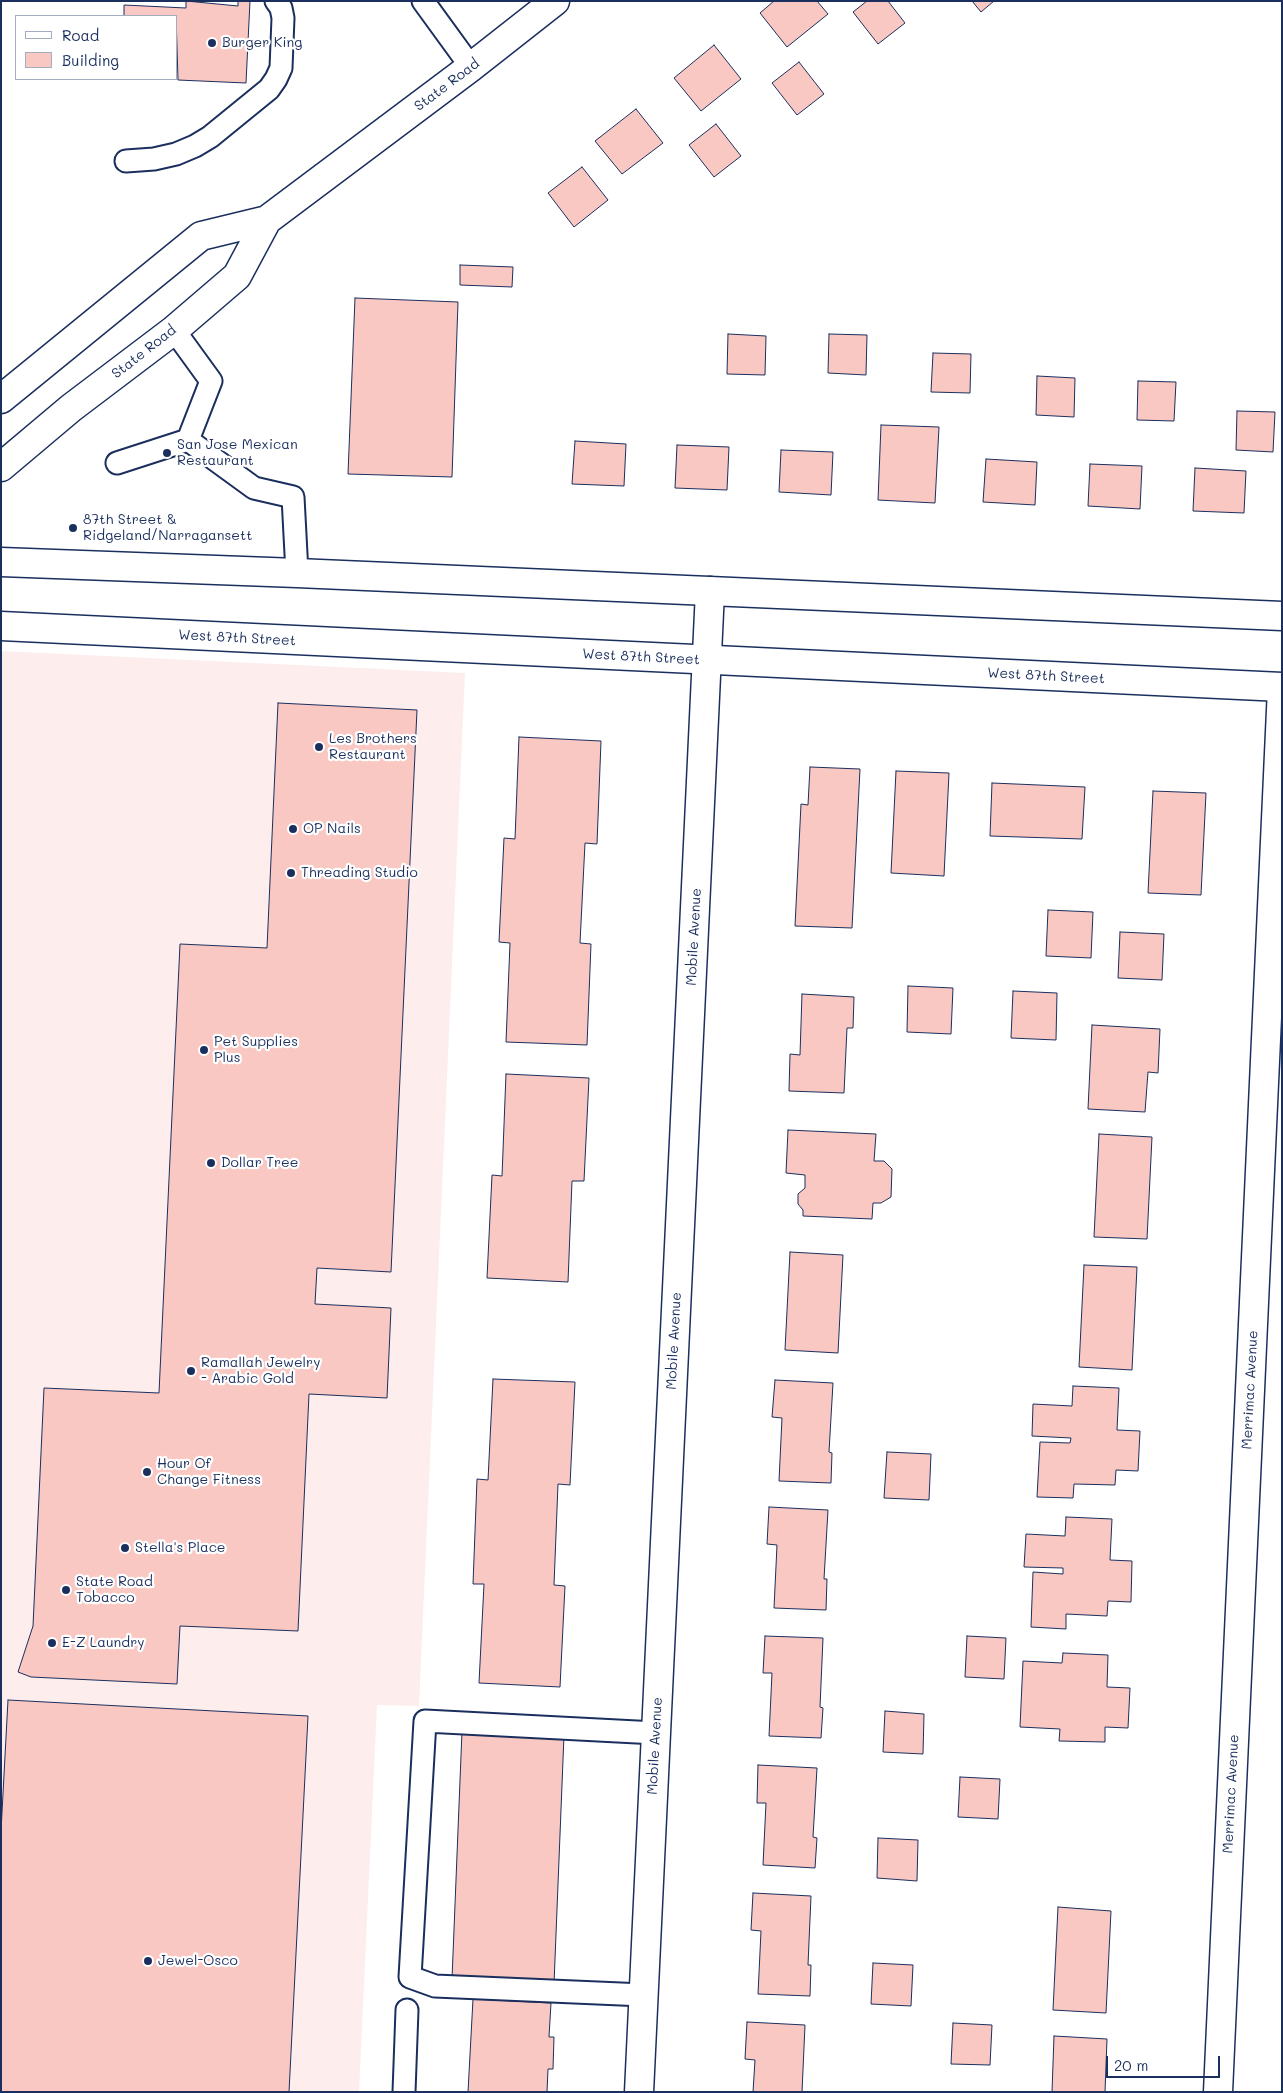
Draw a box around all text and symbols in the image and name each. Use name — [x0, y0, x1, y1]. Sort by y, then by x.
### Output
legend — [15, 15, 178, 80]
text: Road — [62, 25, 99, 45]
place label: Burger King — [222, 35, 302, 51]
marker: Burger King — [206, 37, 218, 49]
text: Building — [62, 50, 119, 70]
street label: State Road — [411, 55, 483, 115]
street label: State Road — [109, 322, 179, 382]
place label: San Jose Mexican Restaurant — [177, 437, 298, 470]
marker: San Jose Mexican Restaurant — [161, 447, 173, 459]
place label: 87th Street & Ridgeland/Narragansett — [83, 512, 252, 544]
marker: 87th Street & Ridgeland/Narragansett — [67, 522, 79, 534]
street label: West 87th Street — [178, 627, 296, 649]
street label: West 87th Street — [582, 646, 700, 668]
street label: West 87th Street — [987, 665, 1105, 687]
place label: Les Brothers Restaurant — [329, 731, 417, 764]
marker: Les Brothers Restaurant — [313, 741, 325, 753]
place label: OP Nails — [303, 821, 361, 837]
marker: OP Nails — [287, 823, 299, 835]
place label: Threading Studio — [301, 865, 418, 881]
marker: Threading Studio — [285, 867, 297, 879]
street label: Mobile Avenue — [683, 888, 705, 986]
place label: Pet Supplies Plus — [214, 1034, 298, 1066]
marker: Pet Supplies Plus — [198, 1044, 210, 1056]
place label: Dollar Tree — [221, 1155, 298, 1171]
marker: Dollar Tree — [205, 1157, 217, 1169]
street label: Mobile Avenue — [663, 1292, 685, 1390]
street label: Merrimac Avenue — [1238, 1330, 1262, 1450]
place label: Ramallah Jewelry - Arabic Gold — [201, 1355, 320, 1388]
marker: Ramallah Jewelry - Arabic Gold — [185, 1365, 197, 1377]
place label: Hour Of Change Fitness — [157, 1456, 261, 1488]
marker: Hour Of Change Fitness — [141, 1466, 153, 1478]
place label: Stella's Place — [135, 1540, 226, 1556]
marker: Stella's Place — [119, 1542, 131, 1554]
place label: State Road Tobacco — [76, 1574, 153, 1606]
marker: State Road Tobacco — [60, 1584, 72, 1596]
place label: E-Z Laundry — [62, 1635, 145, 1651]
marker: E-Z Laundry — [46, 1637, 58, 1649]
street label: Mobile Avenue — [644, 1697, 666, 1795]
street label: Merrimac Avenue — [1219, 1734, 1243, 1854]
place label: Jewel-Osco — [158, 1953, 238, 1969]
marker: Jewel-Osco — [142, 1955, 154, 1967]
scale bar — [1108, 2046, 1222, 2078]
text: 20 m — [1114, 2055, 1148, 2075]

